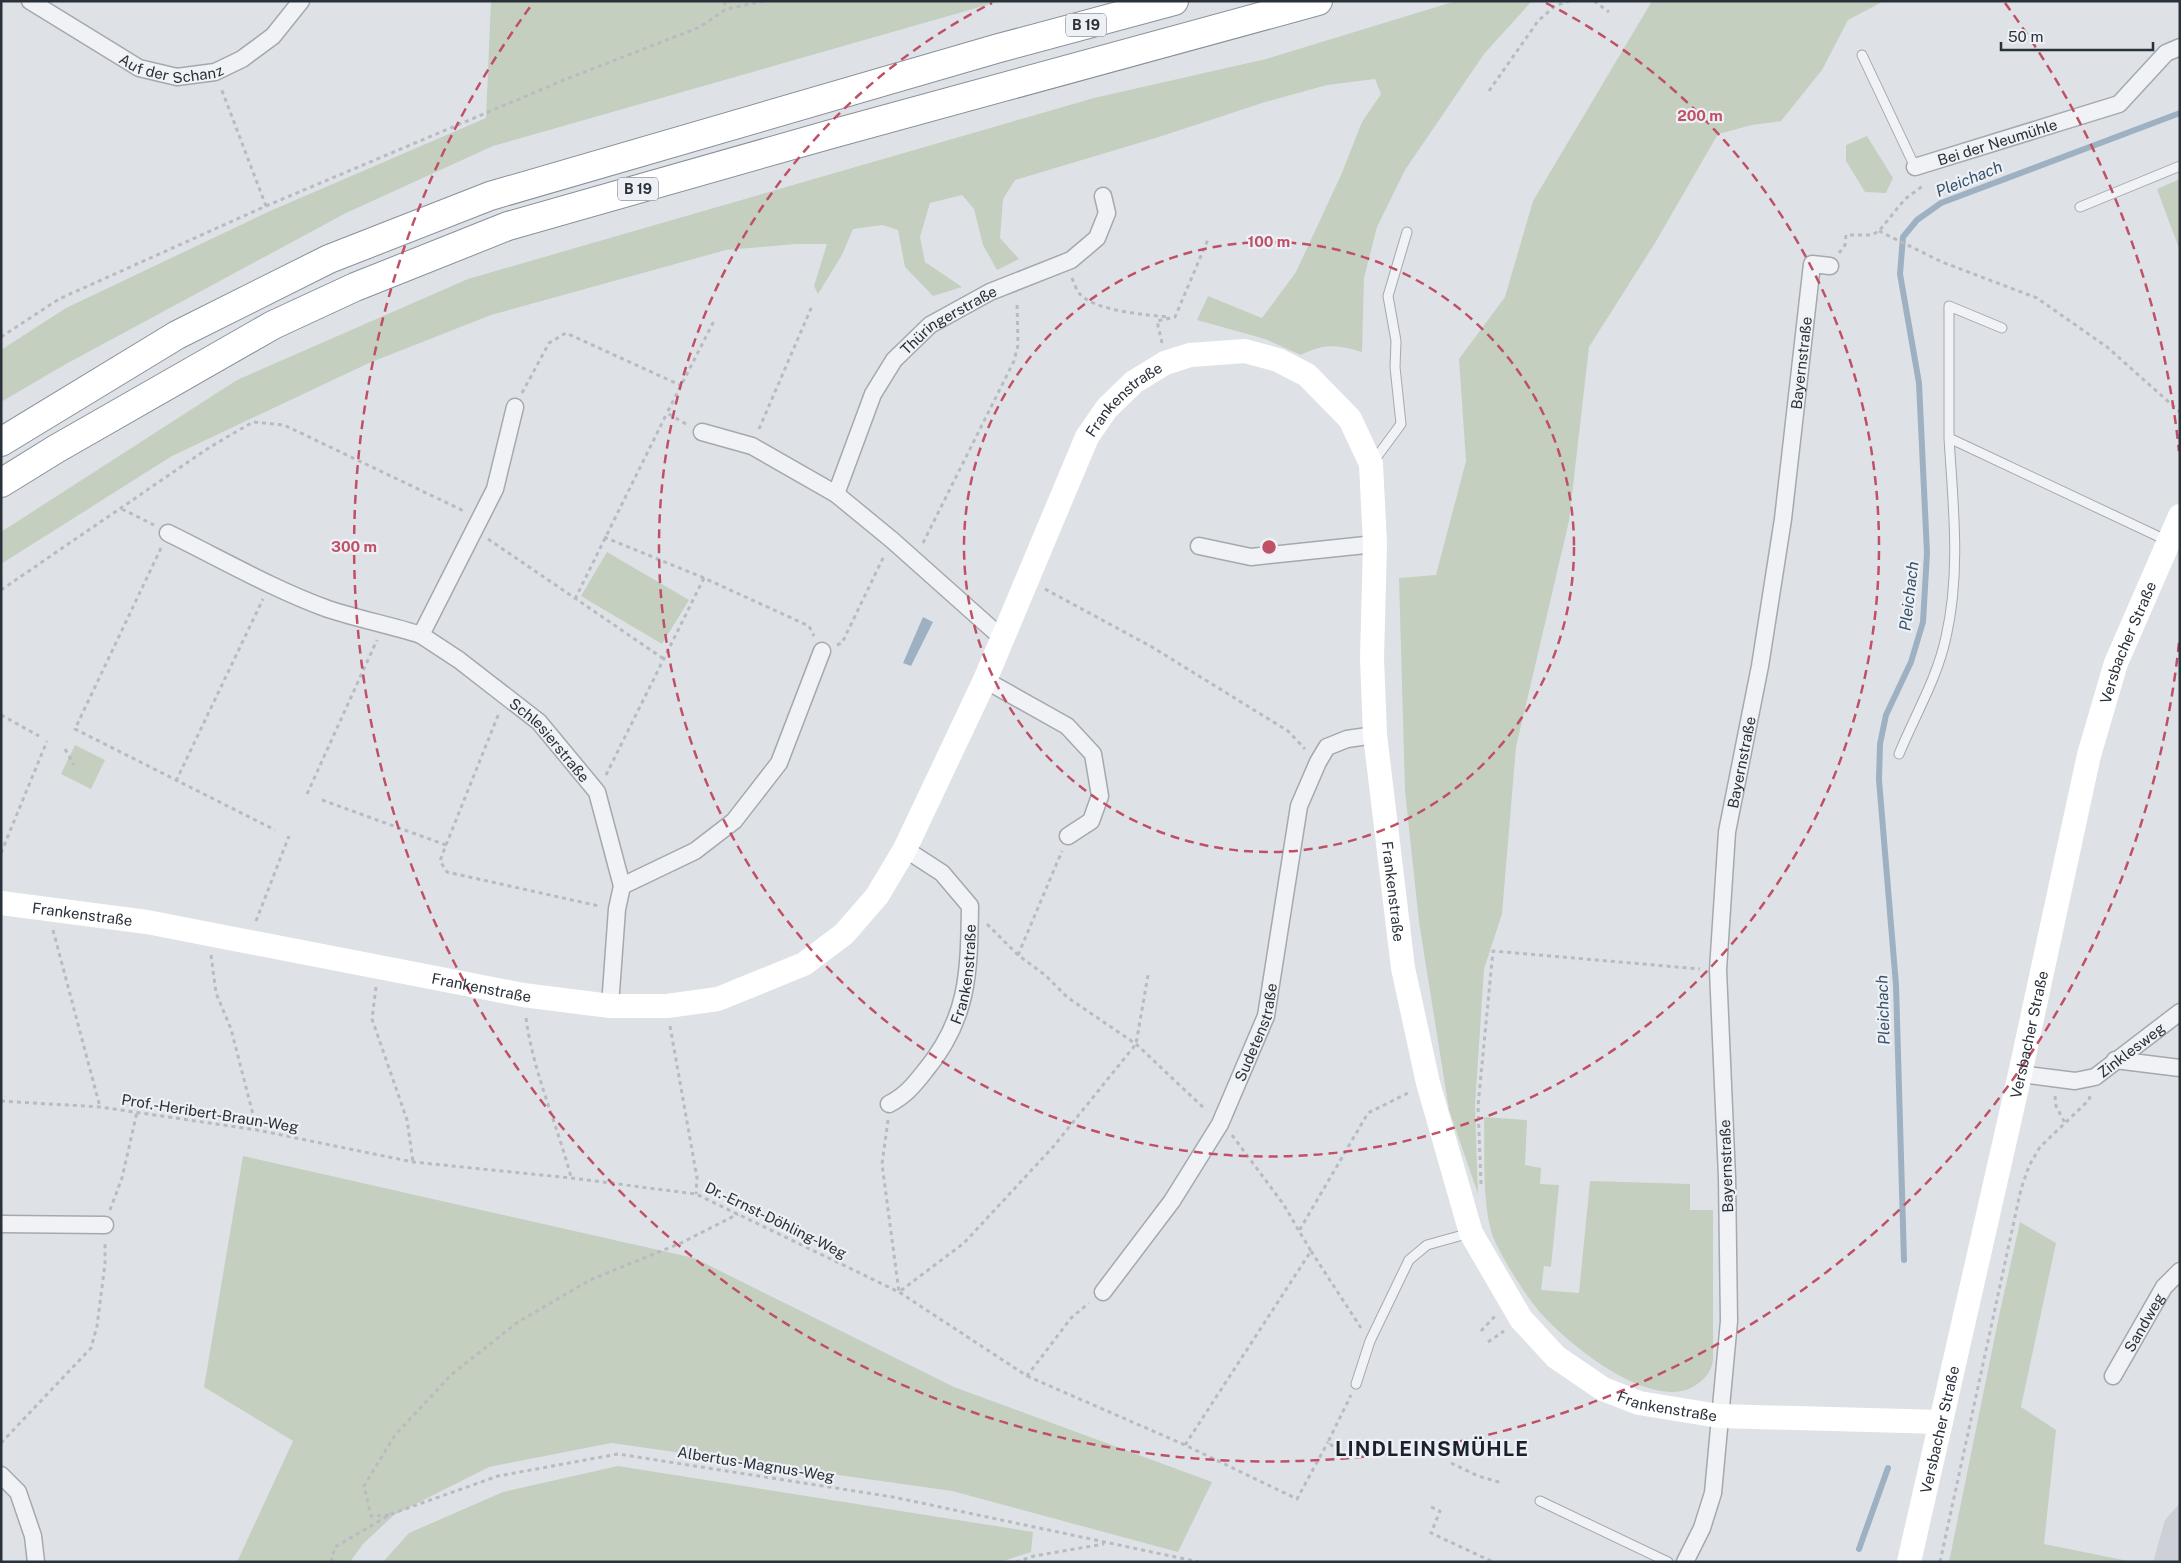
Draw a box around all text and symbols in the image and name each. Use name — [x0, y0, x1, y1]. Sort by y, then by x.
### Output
road number: B 19 — [1066, 14, 1106, 36]
scale bar — [2001, 20, 2154, 52]
text: 50 m — [2008, 28, 2043, 45]
street label: Auf der Schanz — [116, 50, 226, 86]
text: 200 m — [1677, 107, 1723, 124]
street label: Bei der Neumühle — [1935, 115, 2059, 168]
water label: Pleichach — [1933, 157, 2005, 201]
road number: B 19 — [618, 178, 658, 200]
text: 100 m — [1248, 233, 1290, 250]
street label: Thüringerstraße — [897, 282, 999, 358]
street label: Bayernstraße — [1787, 316, 1814, 410]
street label: Frankenstraße — [1081, 359, 1165, 440]
text: 300 m — [331, 538, 377, 555]
centre of rings — [1260, 538, 1278, 556]
water label: Pleichach — [1895, 560, 1923, 632]
street label: Versbacher Straße — [2096, 579, 2159, 705]
street label: Schlesierstraße — [506, 694, 593, 785]
street label: Bayernstraße — [1723, 715, 1758, 810]
street label: Frankenstraße — [1379, 840, 1408, 943]
street label: Frankenstraße — [31, 899, 134, 929]
street label: Frankenstraße — [947, 924, 978, 1026]
street label: Frankenstraße — [430, 969, 532, 1004]
street label: Versbacher Straße — [2006, 969, 2051, 1100]
water label: Pleichach — [1872, 975, 1894, 1045]
street label: Sudetenstraße — [1231, 982, 1280, 1084]
street label: Zinklesweg — [2094, 1019, 2168, 1081]
street label: Prof.-Heribert-Braun-Weg — [120, 1091, 300, 1135]
street label: Bayernstraße — [1716, 1119, 1736, 1213]
street label: Dr.-Ernst-Döhling-Weg — [702, 1178, 850, 1262]
street label: Sandweg — [2120, 1290, 2167, 1355]
street label: Versbacher Straße — [1916, 1364, 1962, 1495]
street label: Frankenstraße — [1615, 1387, 1718, 1424]
district label: LINDLEINSMÜHLE — [1335, 1436, 1529, 1461]
street label: Albertus-Magnus-Weg — [676, 1443, 836, 1485]

